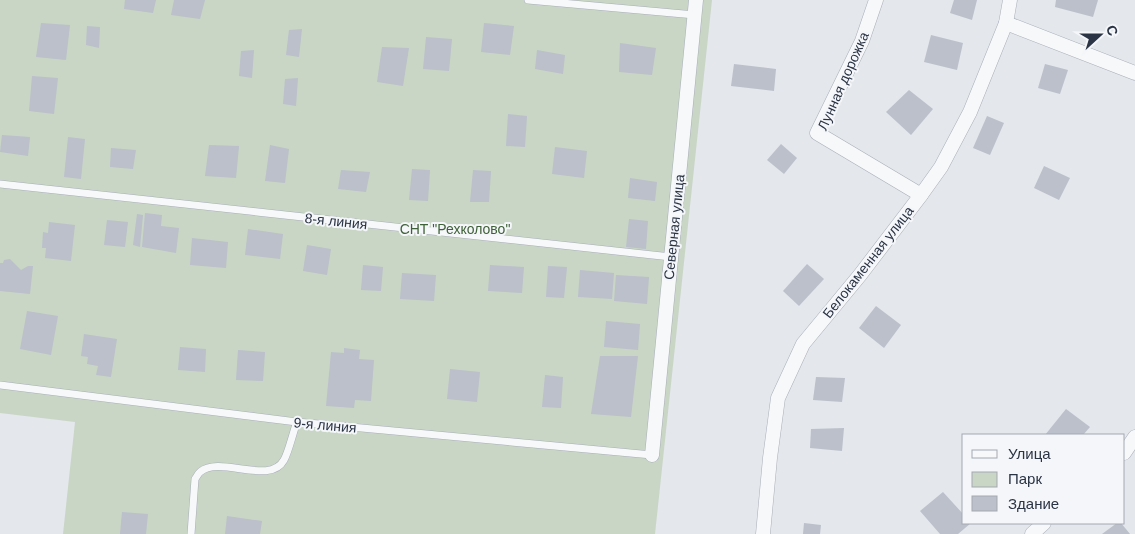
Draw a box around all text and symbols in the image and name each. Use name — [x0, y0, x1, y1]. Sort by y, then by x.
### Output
north arrow — [1075, 10, 1125, 60]
text: С — [1103, 23, 1121, 38]
street label: Лунная дорожка — [814, 29, 872, 133]
street label: Северная улица — [660, 173, 688, 281]
street label: Белокаменная улица — [819, 203, 917, 321]
street label: 8-я линия — [304, 210, 368, 232]
park label: СНТ "Рехколово" — [400, 221, 510, 237]
street label: 9-я линия — [293, 414, 357, 436]
legend — [962, 434, 1125, 524]
text: Улица — [1008, 445, 1051, 462]
text: Парк — [1008, 470, 1042, 487]
text: Здание — [1008, 495, 1059, 512]

